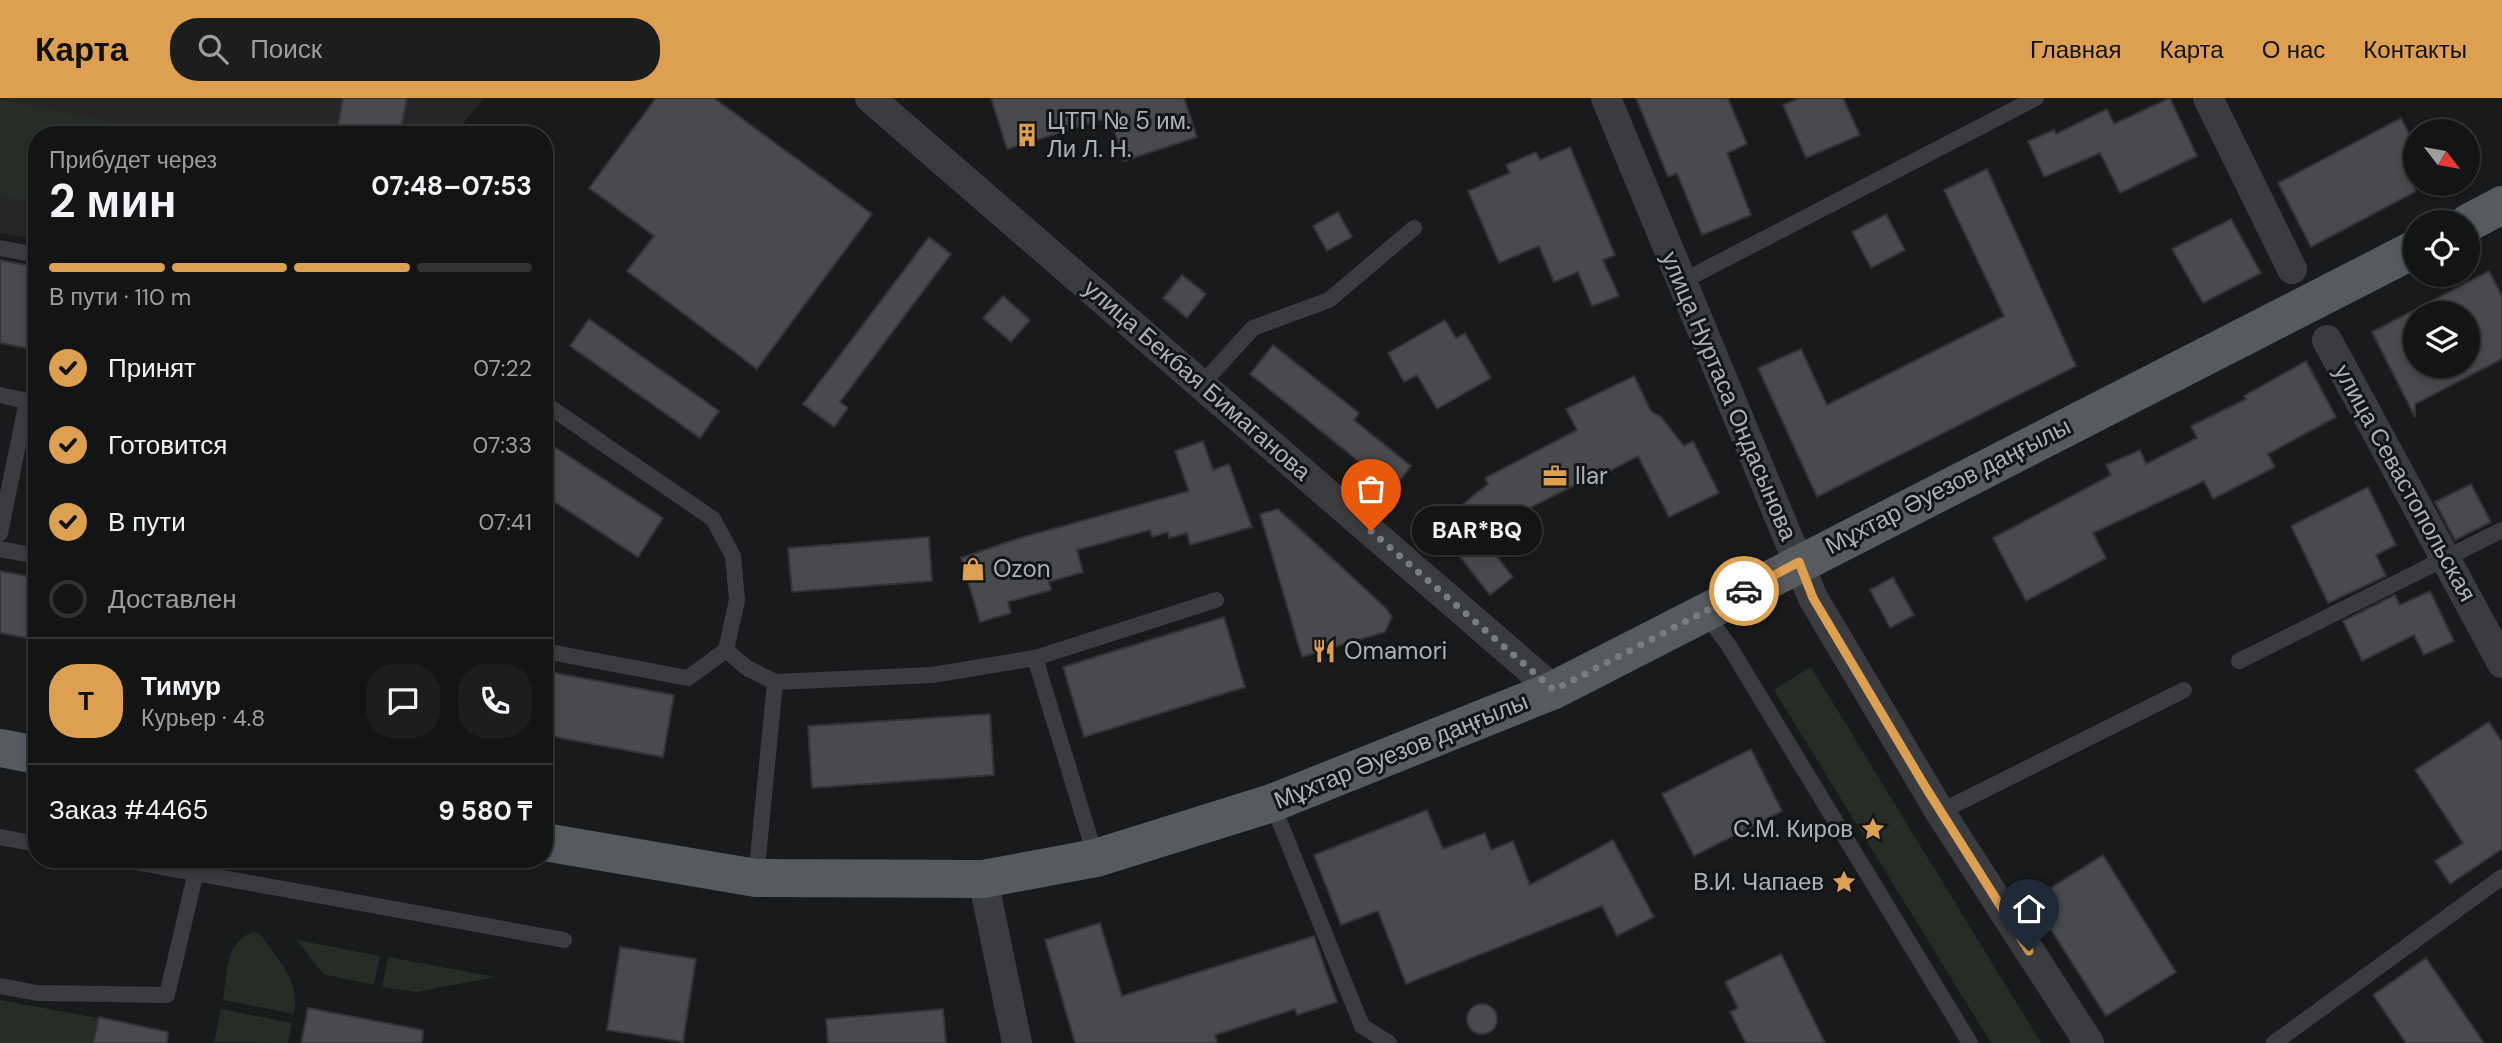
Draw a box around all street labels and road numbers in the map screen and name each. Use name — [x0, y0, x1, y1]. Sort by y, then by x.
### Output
street label: улица Нуртаса Ондасынова — [1654, 247, 1805, 546]
street label: улица Бекбая Бимаганова — [1077, 272, 1318, 487]
street label: улица Севастопольская — [2327, 359, 2484, 607]
street label: Мұхтар Әуезов даңғылы — [1820, 410, 2076, 561]
street label: Мұхтар Әуезов даңғылы — [1269, 685, 1532, 816]

